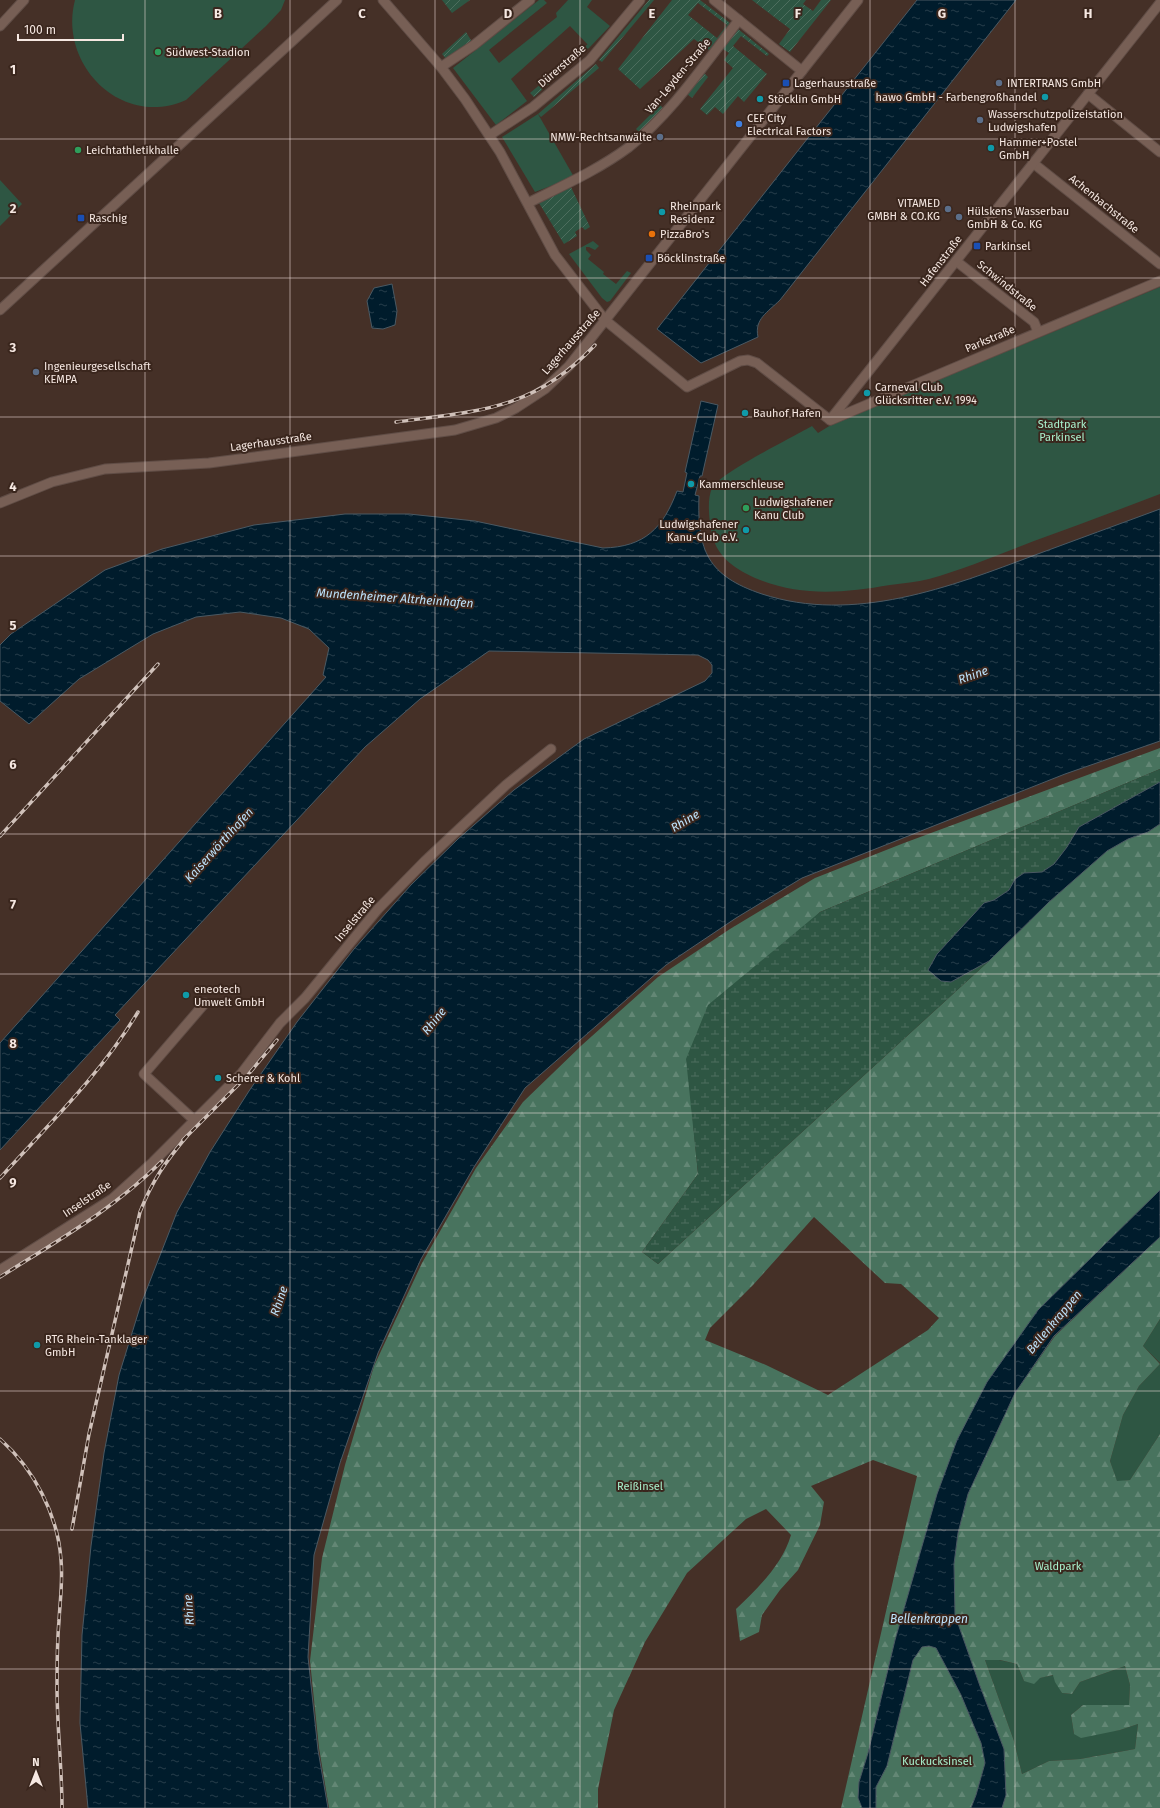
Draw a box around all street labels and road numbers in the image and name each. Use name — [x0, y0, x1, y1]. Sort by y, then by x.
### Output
street label: Van-Leyden-Straße — [643, 36, 713, 116]
street label: Dürerstraße — [535, 42, 589, 90]
street label: Achenbachstraße — [1066, 172, 1142, 236]
street label: Hafenstraße — [917, 233, 965, 289]
street label: Schwindstraße — [974, 258, 1040, 314]
street label: Lagerhausstraße — [539, 307, 603, 377]
street label: Parkstraße — [963, 323, 1017, 355]
street label: Lagerhausstraße — [229, 430, 313, 454]
street label: Inselstraße — [332, 894, 378, 944]
street label: Inselstraße — [60, 1178, 114, 1220]

